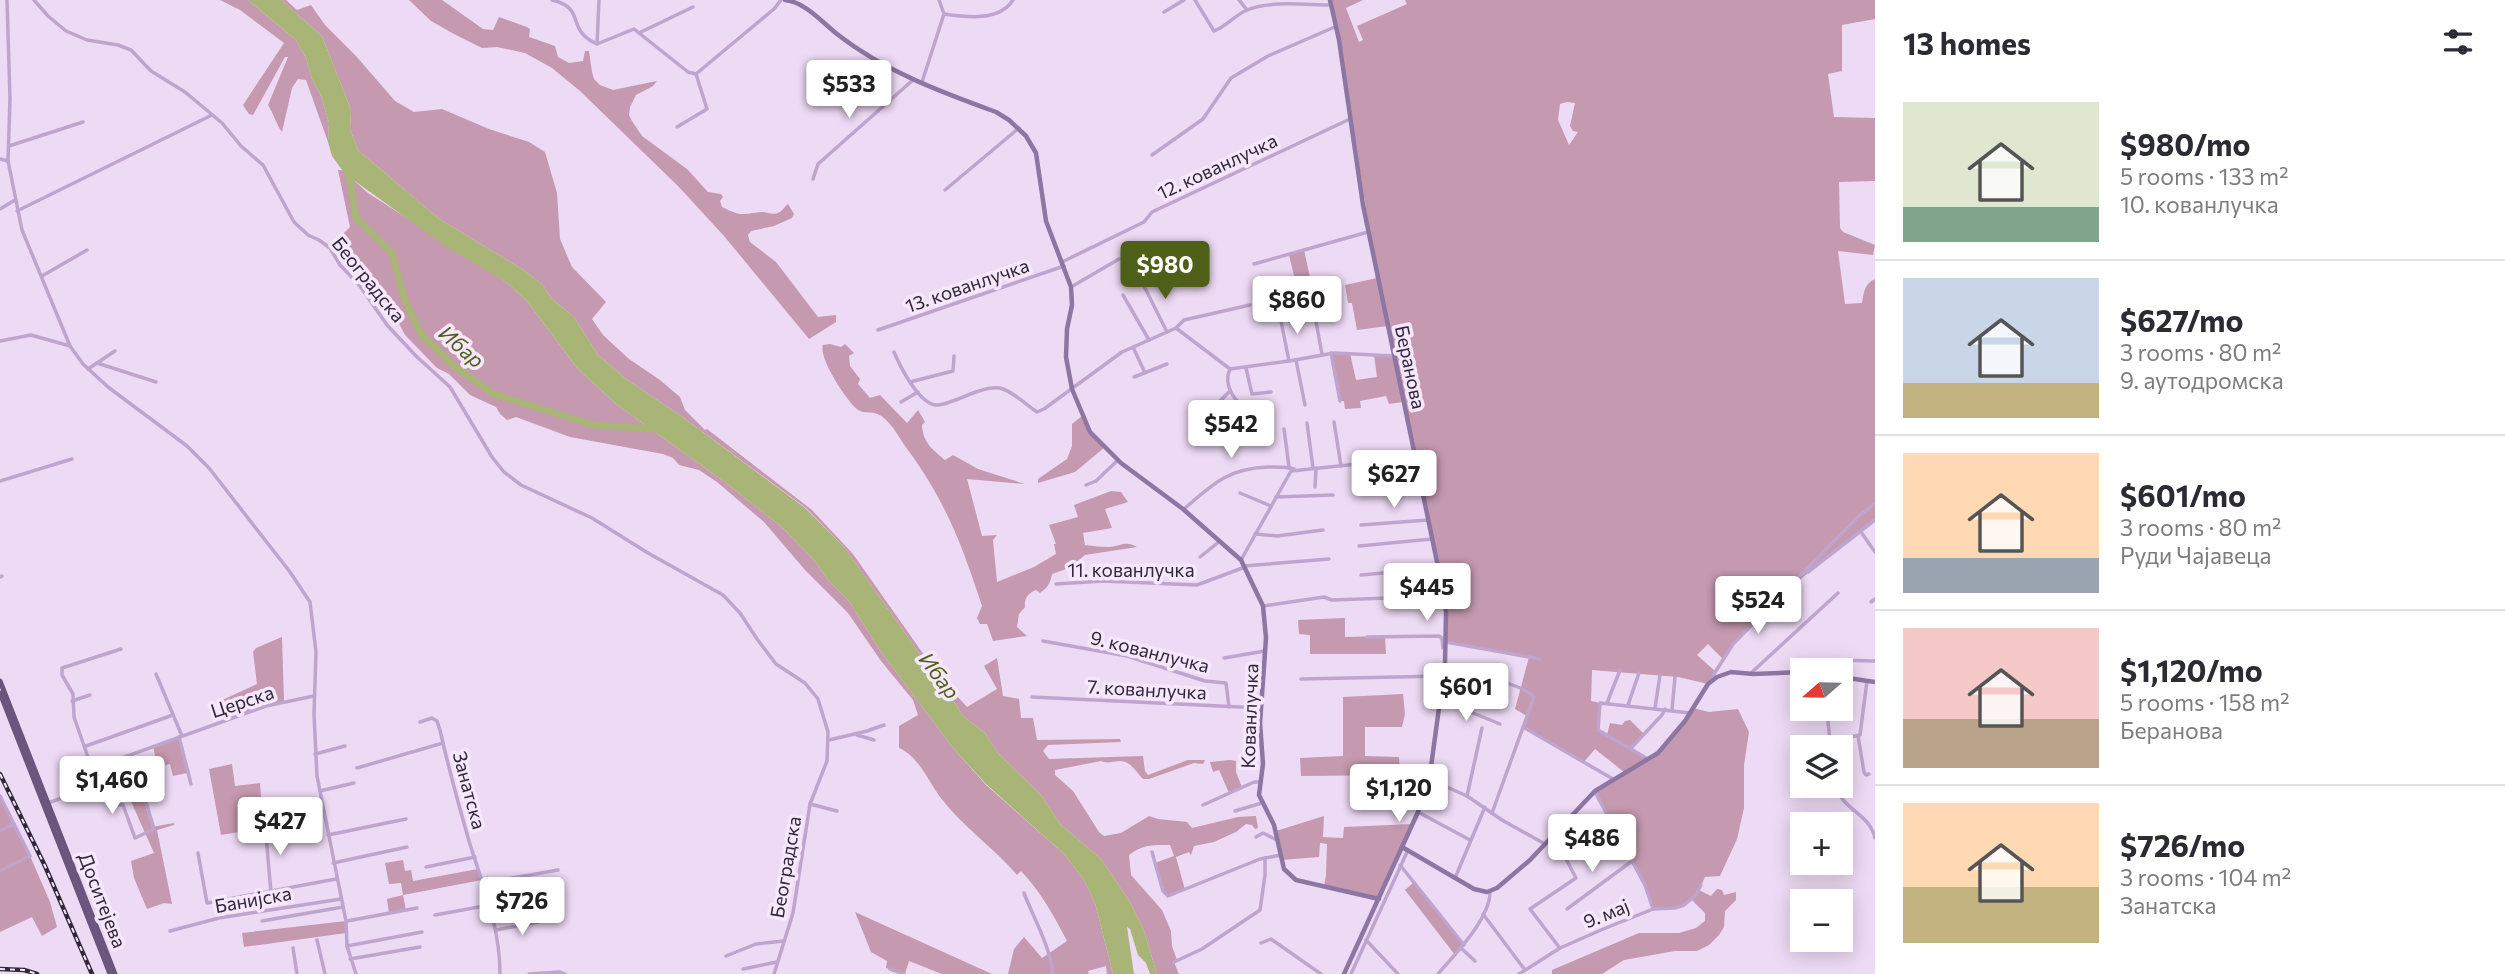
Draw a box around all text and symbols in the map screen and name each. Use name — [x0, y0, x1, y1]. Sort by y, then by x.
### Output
icon: filters — [2439, 23, 2477, 61]
text: 13 homes — [1903, 24, 2031, 61]
pin: $533 — [808, 60, 890, 120]
text: $533 — [822, 69, 876, 97]
text: $980/mo — [2120, 125, 2250, 162]
street label: 12. кованлучка — [1153, 128, 1281, 204]
icon: home — [1959, 130, 2043, 214]
text: 5 rooms · 133 m² — [2120, 162, 2288, 190]
text: 10. кованлучка — [2120, 190, 2279, 218]
street label: Београдска — [328, 232, 410, 326]
pin: $980 — [1124, 242, 1206, 301]
text: $980 — [1137, 250, 1193, 278]
street label: 13. кованлучка — [902, 253, 1032, 317]
pin: $860 — [1256, 276, 1338, 336]
text: $860 — [1269, 285, 1325, 313]
text: $627/mo — [2120, 301, 2243, 338]
icon: home — [1959, 306, 2043, 390]
water label: Ибар — [434, 320, 490, 372]
street label: Беранова — [1391, 323, 1431, 411]
text: 3 rooms · 80 m² — [2120, 338, 2281, 366]
text: 9. аутодромска — [2120, 366, 2284, 394]
pin: $542 — [1190, 400, 1272, 460]
text: $542 — [1204, 409, 1258, 437]
pin: $627 — [1353, 450, 1435, 510]
text: $627 — [1368, 459, 1420, 487]
text: $601/mo — [2120, 476, 2246, 513]
icon: home — [1959, 481, 2043, 565]
text: 3 rooms · 80 m² — [2120, 513, 2281, 541]
text: Руди Чајавеца — [2120, 541, 2272, 569]
street label: 11. кованлучка — [1067, 558, 1195, 581]
pin: $445 — [1386, 564, 1468, 623]
text: $445 — [1400, 572, 1454, 600]
pin: $524 — [1717, 576, 1799, 636]
text: $524 — [1731, 585, 1785, 613]
street label: 9. кованлучка — [1088, 625, 1212, 677]
water label: Ибар — [914, 647, 966, 703]
text: $1,120/mo — [2120, 651, 2263, 688]
icon: home — [1959, 656, 2043, 740]
north arrow — [1790, 658, 1853, 721]
map controls — [1790, 658, 1853, 952]
street label: Кованлучка — [1236, 663, 1262, 769]
pin: $601 — [1425, 664, 1507, 723]
text: $601 — [1439, 672, 1493, 700]
street label: 7. кованлучка — [1087, 674, 1207, 704]
street label: Церска — [207, 680, 277, 722]
text: 5 rooms · 158 m² — [2120, 688, 2289, 716]
text: Беранова — [2120, 716, 2223, 744]
button: layers — [1790, 735, 1853, 798]
street label: Занатска — [449, 749, 491, 831]
pin: $1,460 — [55, 756, 169, 816]
pin: $1,120 — [1342, 764, 1456, 824]
text: $1,460 — [76, 765, 148, 793]
text: $1,120 — [1366, 773, 1432, 801]
pin: $427 — [239, 798, 321, 857]
text: $427 — [254, 806, 306, 834]
button: + — [1790, 812, 1853, 875]
street label: Београдска — [765, 814, 805, 920]
pin: $486 — [1551, 814, 1633, 874]
text: $486 — [1564, 823, 1620, 851]
text: $726/mo — [2120, 826, 2245, 863]
icon: home — [1959, 831, 2043, 915]
street label: Доситејева — [74, 849, 132, 951]
text: 3 rooms · 104 m² — [2120, 863, 2291, 891]
pin: $726 — [481, 878, 563, 937]
street label: Банијска — [213, 881, 293, 917]
text: $726 — [496, 886, 549, 914]
button: − — [1790, 889, 1853, 952]
text: Занатска — [2120, 891, 2216, 919]
street label: 9. мај — [1580, 893, 1632, 933]

